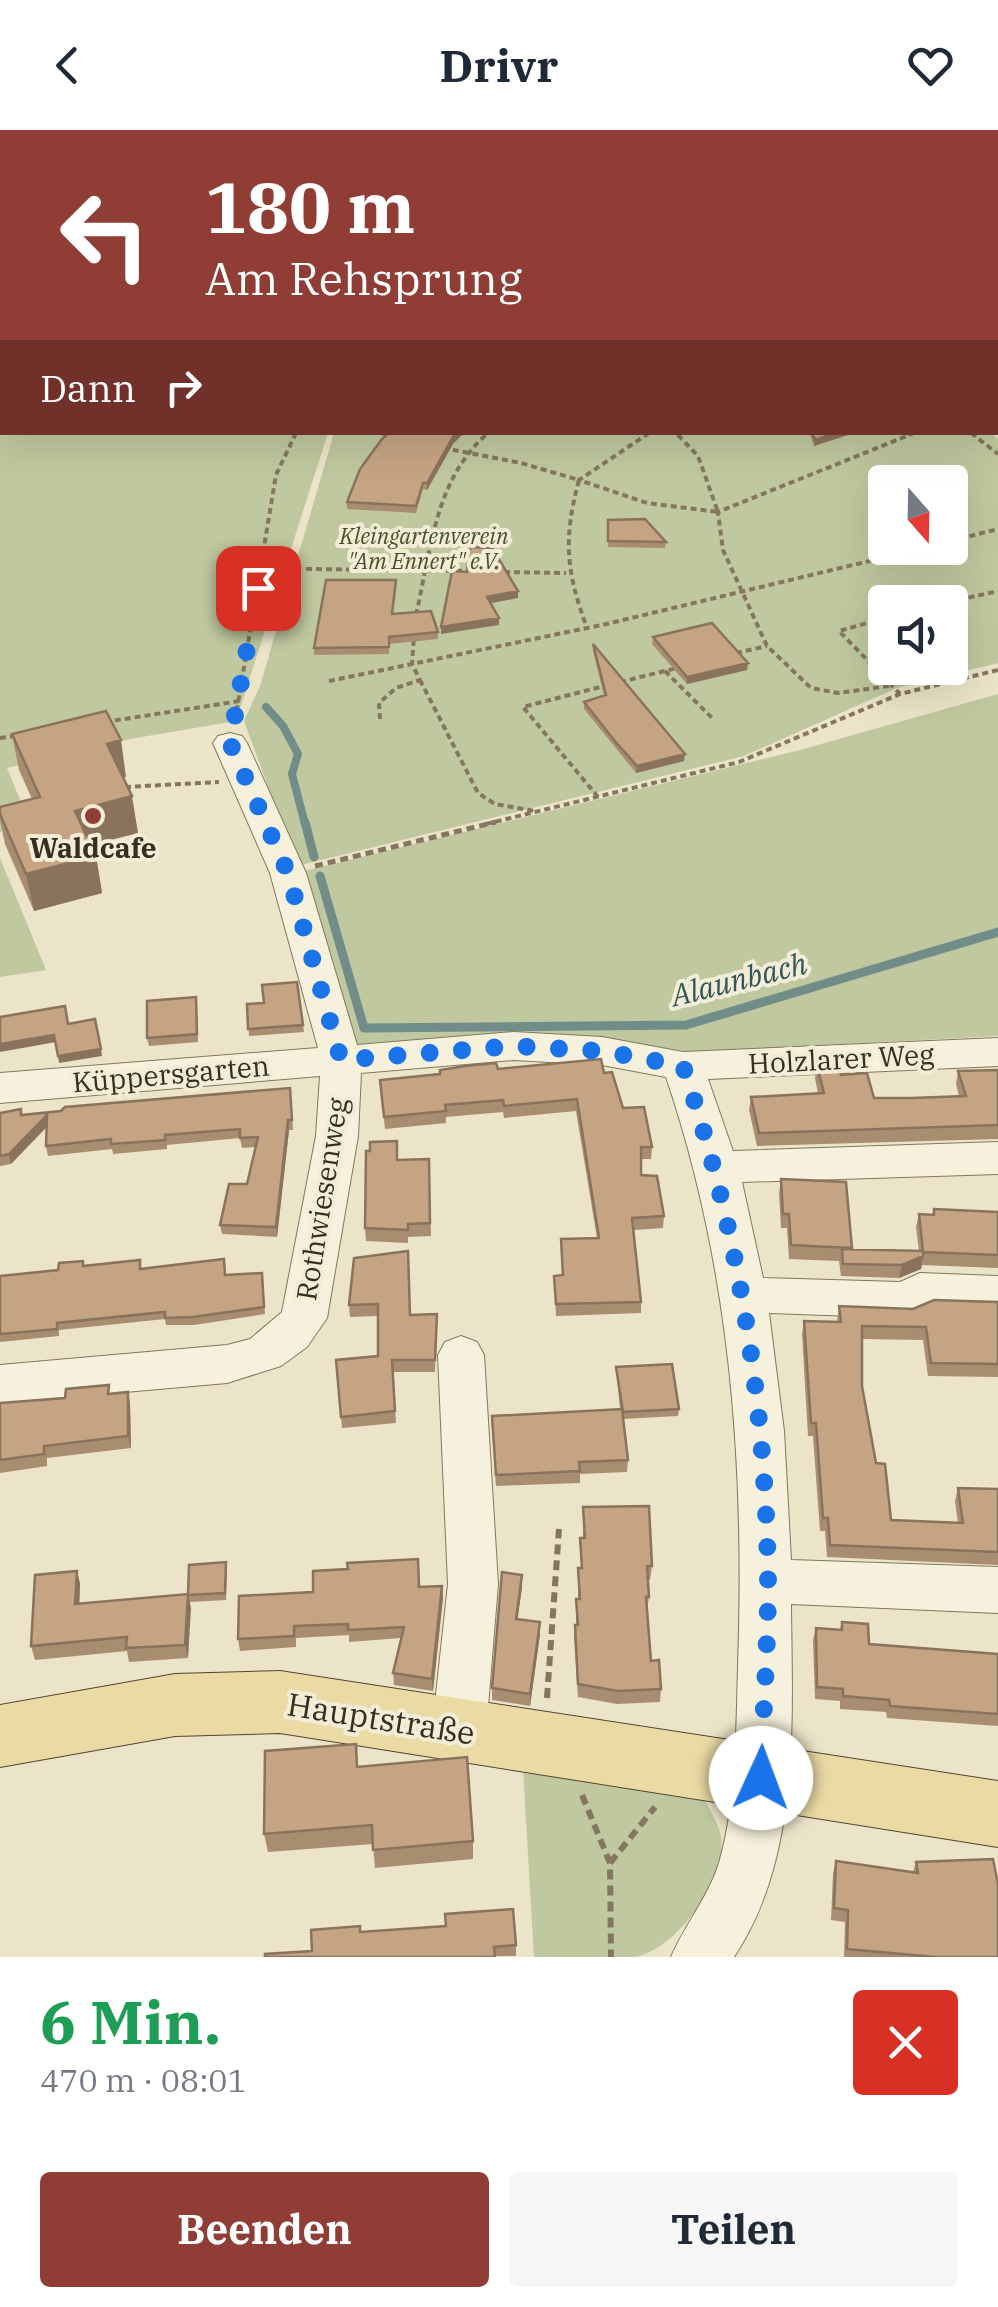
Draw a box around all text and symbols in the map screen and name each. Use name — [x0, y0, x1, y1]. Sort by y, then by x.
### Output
text: Drivr — [440, 36, 558, 94]
icon: back — [40, 38, 95, 93]
icon: heart — [903, 38, 958, 93]
text: 180 m — [205, 161, 415, 252]
icon: left — [40, 170, 170, 300]
text: Am Rehsprung — [205, 249, 522, 307]
icon: right — [156, 360, 211, 415]
text: Dann — [40, 363, 136, 412]
north arrow — [868, 465, 968, 565]
map controls — [868, 465, 968, 685]
park label: Kleingartenverein "Am Ennert" e.V. — [339, 521, 509, 575]
pin — [216, 546, 301, 631]
icon: arrive — [231, 561, 286, 616]
button: sound — [868, 585, 968, 685]
marker: Waldcafe — [82, 805, 104, 827]
place label: Waldcafe — [29, 829, 157, 866]
water label: Alaunbach — [665, 943, 811, 1015]
street label: Holzlarer Weg — [747, 1035, 935, 1082]
street label: Küppersgarten — [71, 1046, 271, 1101]
street label: Rothwiesenweg — [287, 1095, 356, 1303]
street label: Hauptstraße — [284, 1682, 478, 1754]
position arrow — [709, 1726, 813, 1830]
text: 6 Min. — [40, 1982, 221, 2061]
button: close — [853, 1990, 958, 2095]
text: 470 m · 08:01 — [40, 2059, 247, 2101]
button: Beenden — [40, 2172, 489, 2287]
button: Teilen — [509, 2172, 958, 2287]

